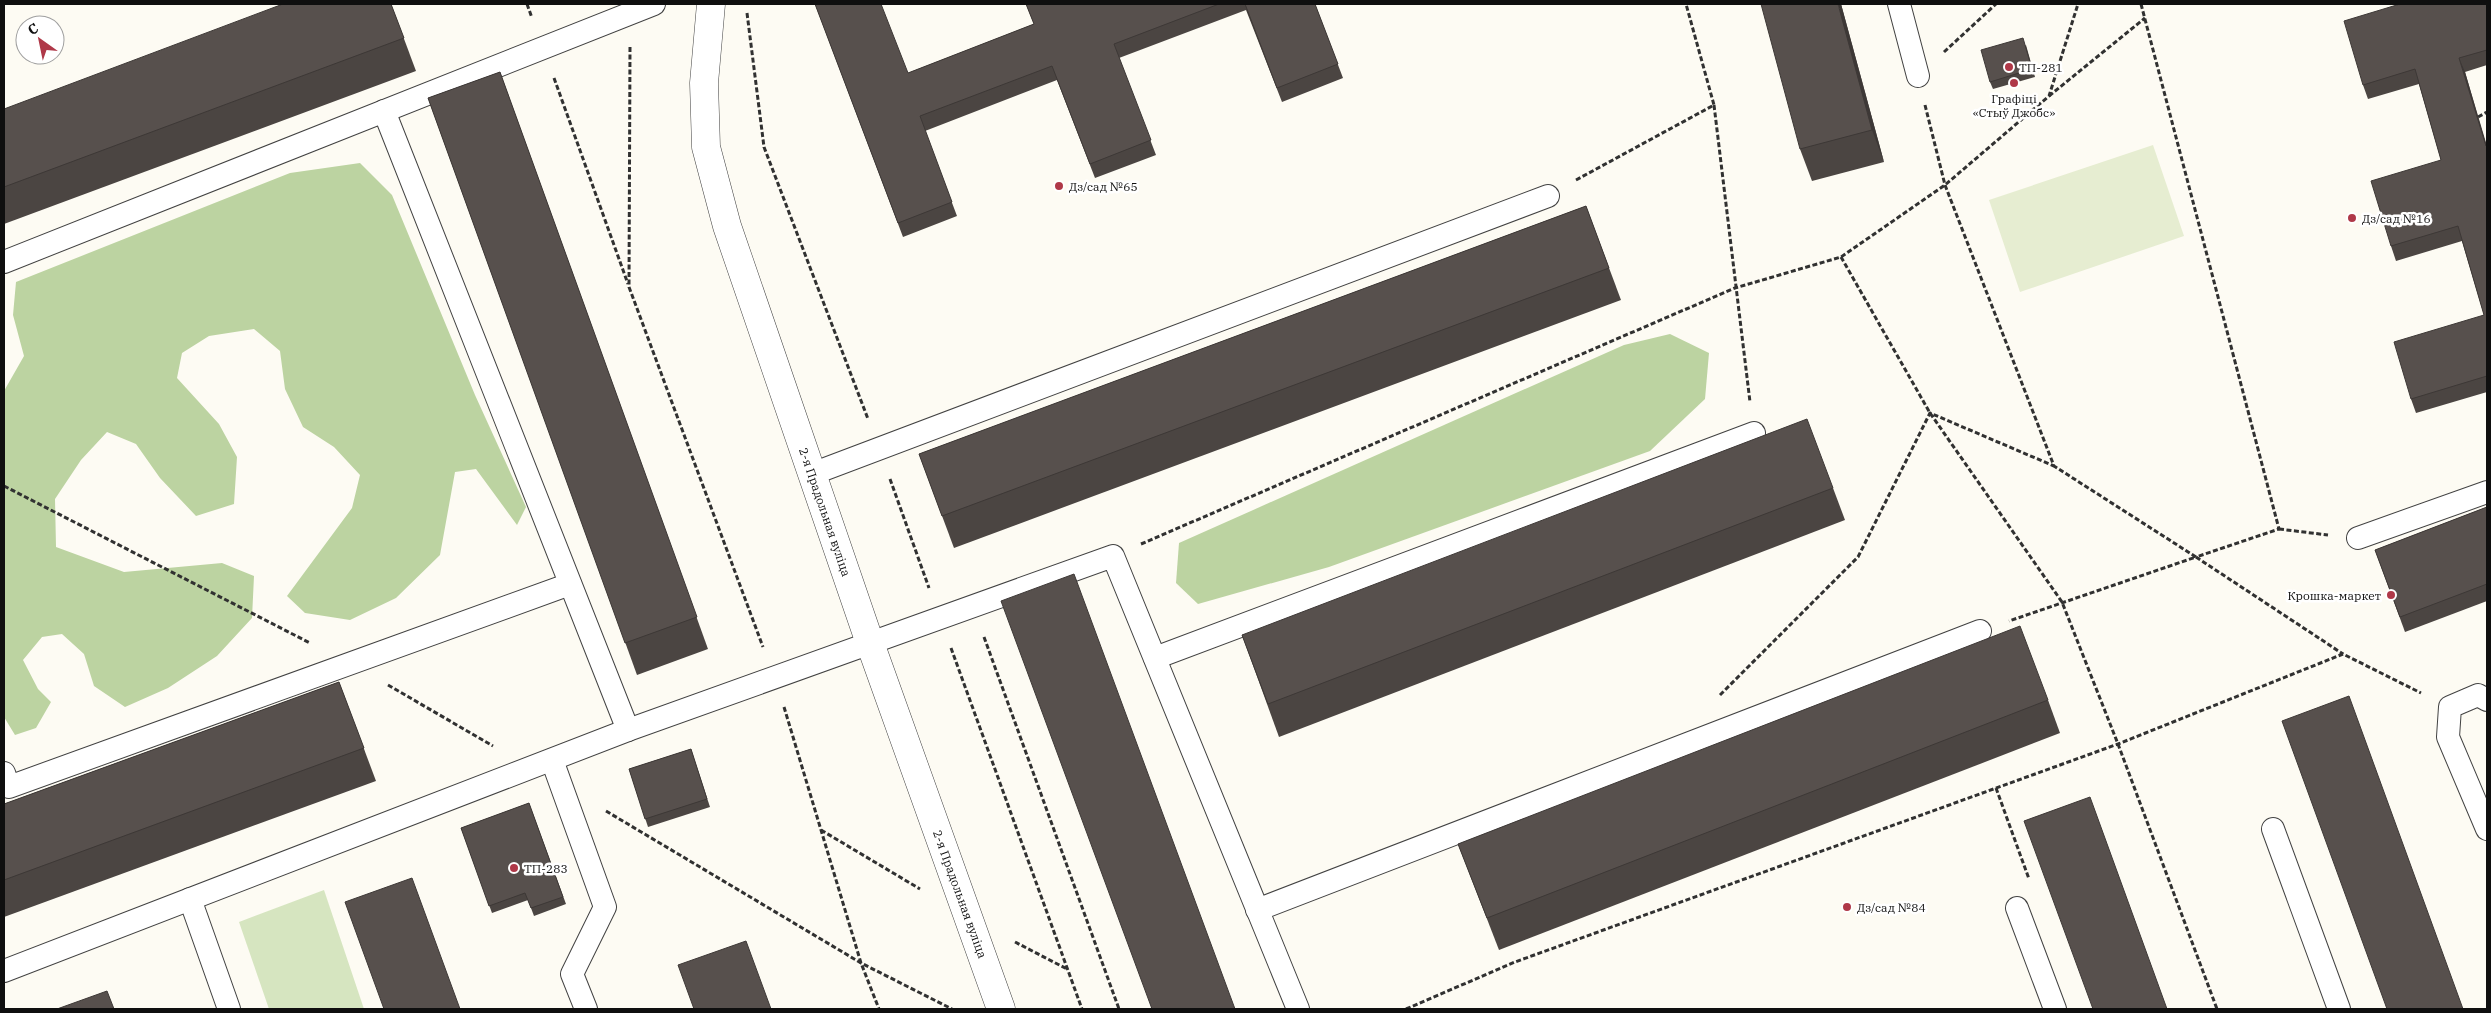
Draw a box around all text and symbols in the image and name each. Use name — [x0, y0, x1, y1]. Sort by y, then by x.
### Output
north arrow — [15, 15, 65, 65]
text: С — [24, 19, 42, 39]
place label: ТП-281 — [2019, 60, 2063, 75]
marker: ТП-281 — [2003, 61, 2015, 73]
marker: Графіці «Стыў Джобс» — [2008, 77, 2020, 89]
place label: Графіці «Стыў Джобс» — [1973, 91, 2055, 120]
place label: Дз/сад №65 — [1069, 179, 1138, 194]
marker: Дз/сад №65 — [1053, 180, 1065, 192]
place label: Дз/сад №16 — [2362, 211, 2431, 226]
marker: Дз/сад №16 — [2346, 212, 2358, 224]
street label: 2-я Прадольная вуліца — [796, 446, 854, 579]
place label: Крошка-маркет — [2288, 588, 2381, 603]
marker: Крошка-маркет — [2385, 589, 2397, 601]
street label: 2-я Прадольная вуліца — [930, 828, 990, 961]
place label: ТП-283 — [524, 861, 568, 876]
marker: ТП-283 — [508, 862, 520, 874]
place label: Дз/сад №84 — [1857, 900, 1926, 915]
marker: Дз/сад №84 — [1841, 901, 1853, 913]

